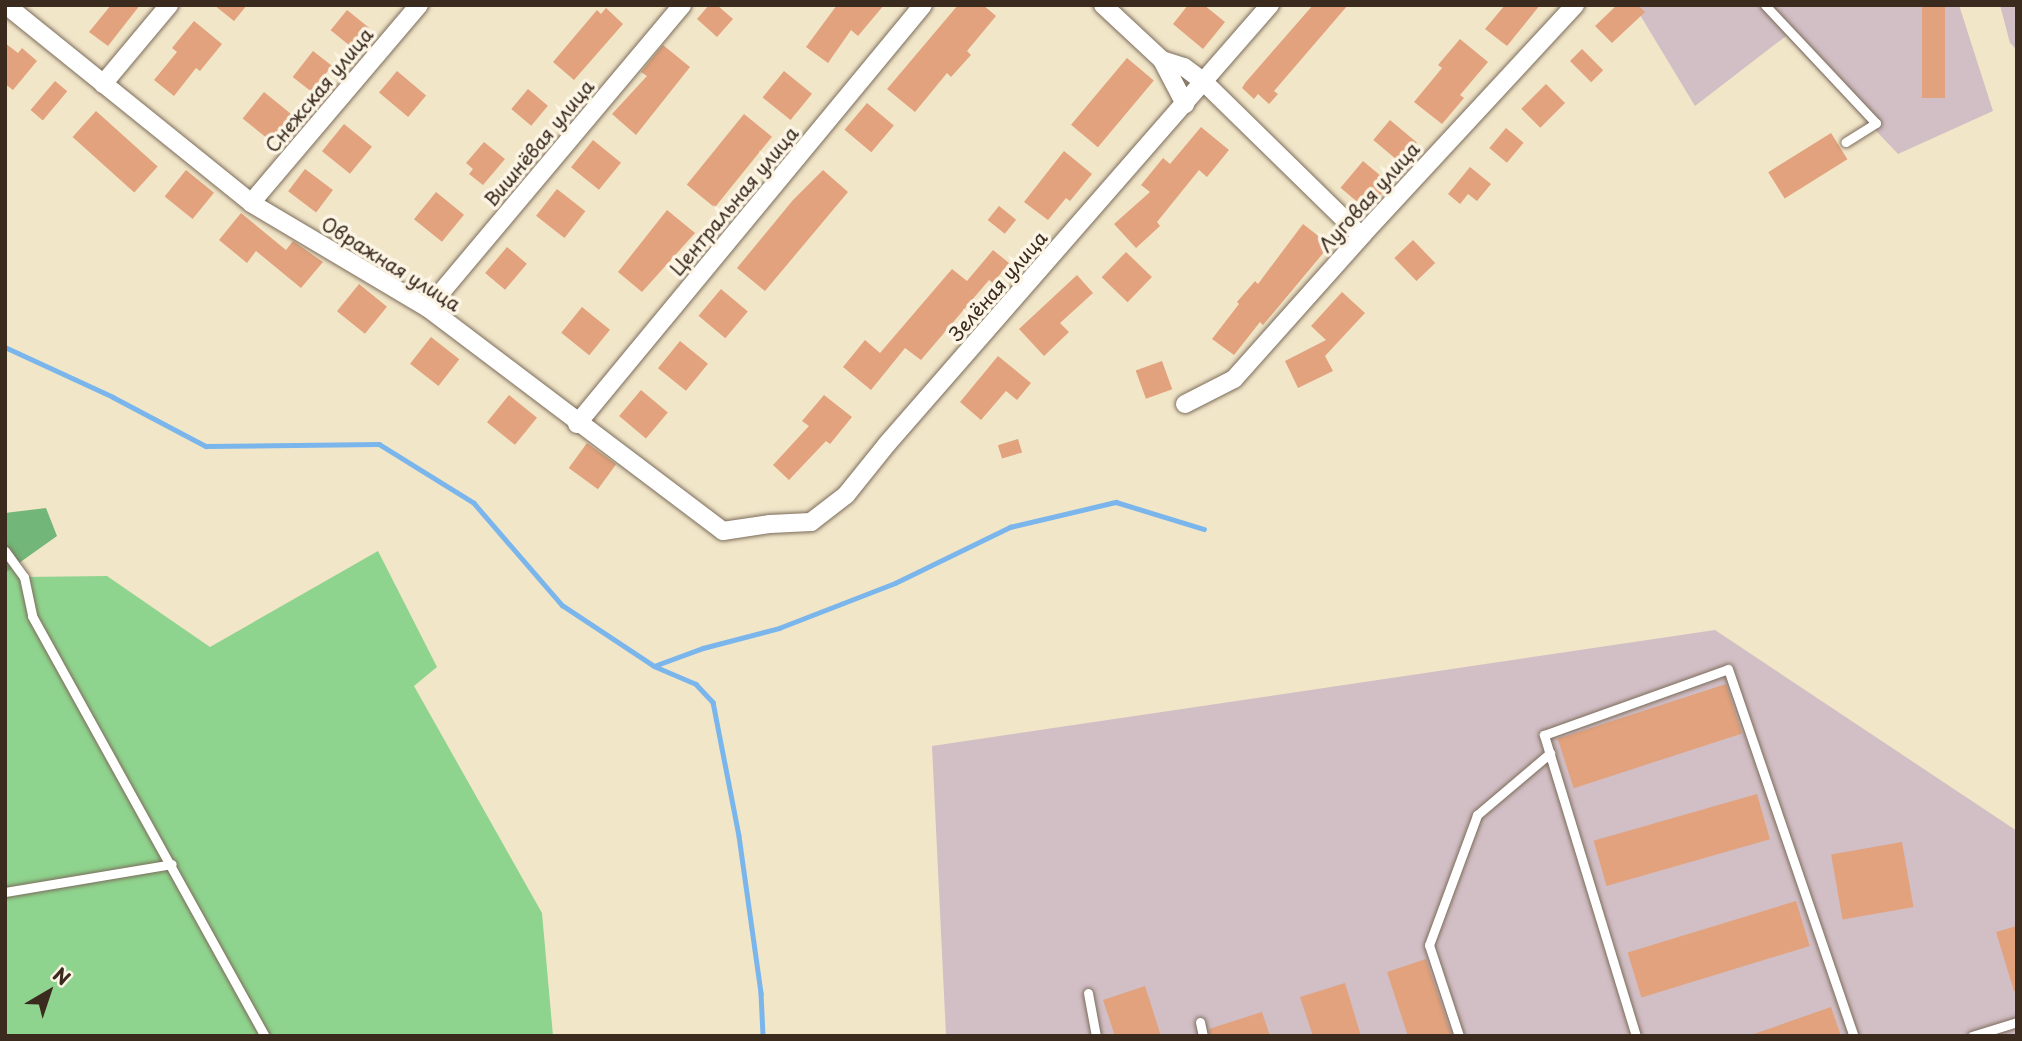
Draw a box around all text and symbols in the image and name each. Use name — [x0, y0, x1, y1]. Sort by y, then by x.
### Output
street label: Снежская улица — [260, 23, 378, 157]
street label: Вишнёвая улица — [479, 75, 599, 211]
street label: Центральная улица — [665, 122, 803, 280]
street label: Луговая улица — [1314, 137, 1424, 257]
street label: Овражная улица — [317, 212, 465, 316]
street label: Зелёная улица — [944, 226, 1052, 346]
north arrow — [14, 957, 84, 1027]
text: N — [48, 960, 77, 991]

